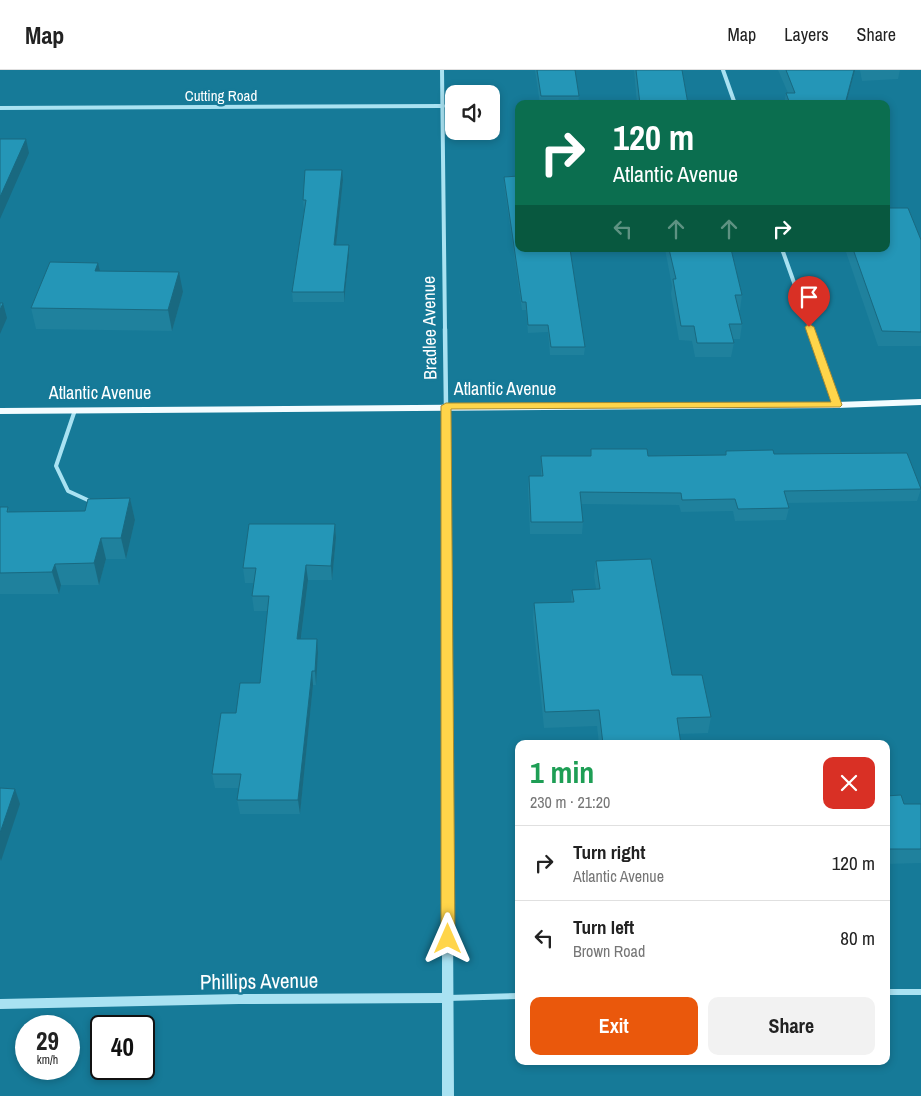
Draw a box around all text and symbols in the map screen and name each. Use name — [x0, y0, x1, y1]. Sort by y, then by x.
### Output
text: Map — [25, 19, 64, 51]
text: Map — [728, 22, 756, 47]
text: Layers — [784, 22, 829, 47]
text: Share — [857, 22, 896, 47]
street label: Cutting Road — [185, 85, 257, 106]
map controls — [445, 85, 500, 140]
button: sound — [445, 85, 500, 140]
text: 120 m — [613, 114, 694, 161]
icon: right — [530, 120, 595, 185]
text: Atlantic Avenue — [613, 159, 738, 189]
icon: left — [609, 215, 637, 243]
icon: ahead — [662, 215, 690, 243]
icon: ahead — [715, 215, 743, 243]
icon: right — [768, 215, 796, 243]
street label: Bradlee Avenue — [416, 276, 442, 380]
pin — [788, 276, 830, 327]
icon: arrive — [795, 283, 823, 311]
street label: Atlantic Avenue — [453, 376, 556, 401]
street label: Atlantic Avenue — [48, 380, 151, 405]
text: 1 min — [530, 752, 594, 792]
button: close — [823, 757, 875, 809]
text: 230 m · 21:20 — [530, 791, 610, 813]
text: Turn right — [573, 839, 645, 865]
icon: right — [530, 849, 558, 877]
text: 120 m — [832, 850, 875, 876]
text: Atlantic Avenue — [573, 865, 664, 887]
position arrow — [421, 912, 473, 964]
text: Turn left — [573, 914, 634, 940]
icon: left — [530, 924, 558, 952]
text: 80 m — [840, 925, 875, 951]
text: Brown Road — [573, 940, 645, 962]
street label: Phillips Avenue — [200, 965, 318, 997]
button: Exit — [530, 997, 698, 1055]
button: Share — [708, 997, 875, 1055]
speed limit sign: 40 — [90, 1015, 155, 1080]
text: 29 — [36, 1024, 59, 1058]
text: km/h — [37, 1052, 58, 1068]

